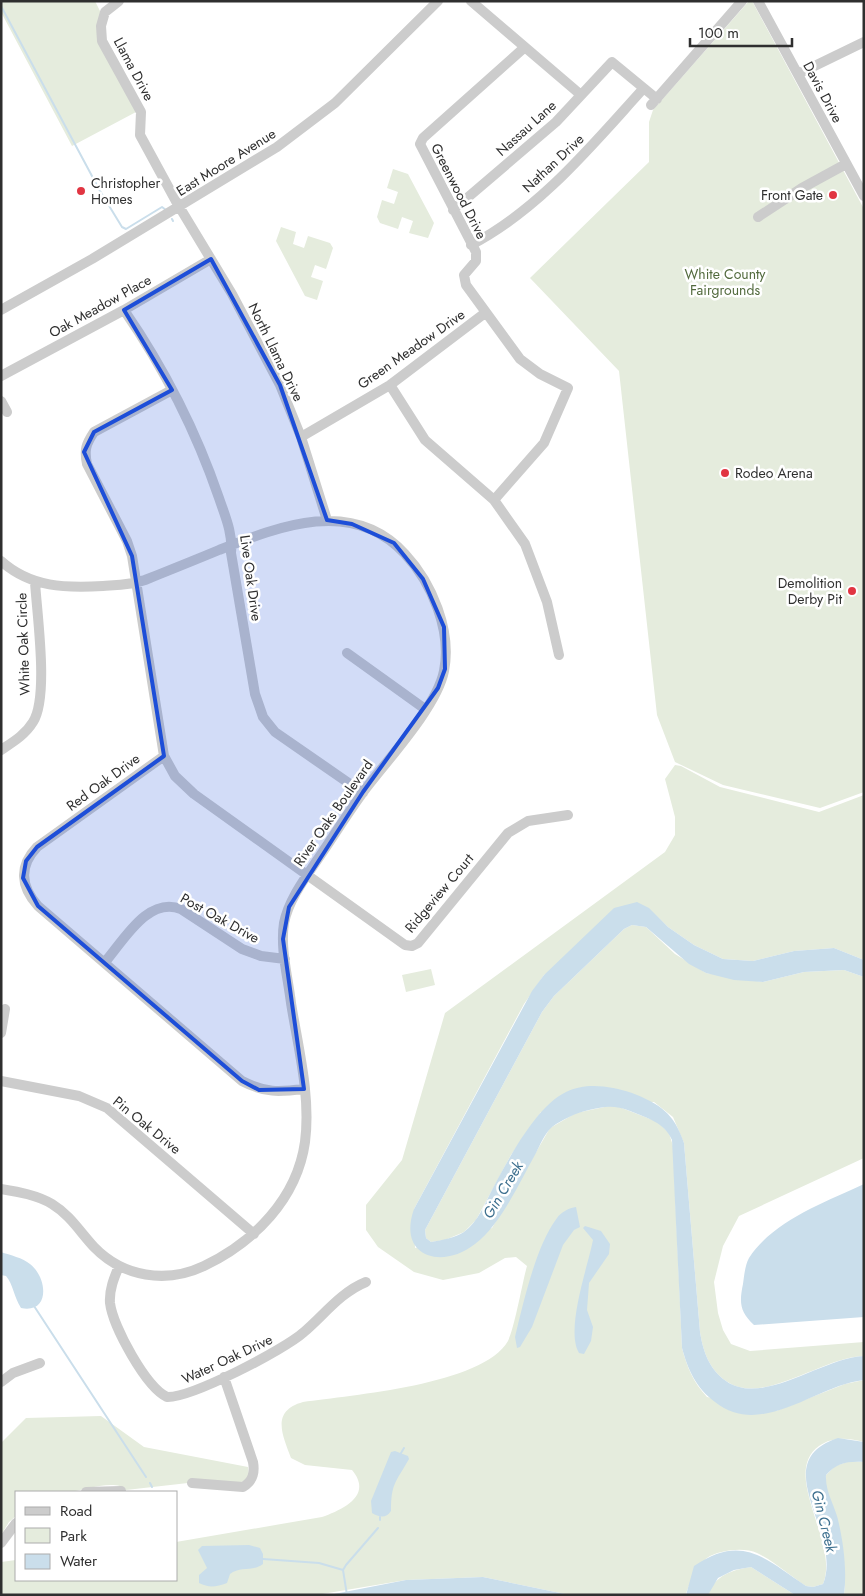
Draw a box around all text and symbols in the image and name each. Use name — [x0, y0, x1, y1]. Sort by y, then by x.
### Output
scale bar — [690, 15, 792, 47]
text: 100 m — [698, 22, 739, 44]
street label: Llama Drive — [109, 34, 159, 104]
street label: Davis Drive — [798, 58, 848, 126]
street label: Nassau Lane — [492, 96, 560, 160]
street label: East Moore Avenue — [172, 123, 280, 201]
street label: Nathan Drive — [518, 129, 588, 197]
street label: Greenwood Drive — [426, 140, 492, 242]
place label: Christopher Homes — [91, 173, 161, 209]
marker: Christopher Homes — [75, 185, 87, 197]
place label: Front Gate — [761, 185, 823, 205]
marker: Front Gate — [827, 189, 839, 201]
park label: White County Fairgrounds — [684, 264, 766, 300]
street label: Oak Meadow Place — [45, 270, 155, 342]
street label: North Llama Drive — [243, 299, 309, 405]
street label: Green Meadow Drive — [353, 304, 469, 394]
place label: Rodeo Arena — [735, 463, 813, 483]
marker: Rodeo Arena — [719, 467, 731, 479]
street label: Live Oak Drive — [235, 534, 267, 622]
place label: Demolition Derby Pit — [778, 573, 843, 609]
marker: Demolition Derby Pit — [846, 585, 858, 597]
street label: White Oak Circle — [11, 592, 35, 696]
street label: Red Oak Drive — [62, 748, 144, 816]
street label: River Oaks Boulevard — [289, 756, 377, 870]
street label: Ridgeview Court — [400, 849, 478, 937]
street label: Post Oak Drive — [177, 888, 263, 948]
street label: Pin Oak Drive — [109, 1091, 185, 1159]
water label: Gin Creek — [477, 1157, 529, 1223]
street label: Water Oak Drive — [178, 1329, 276, 1389]
water label: Gin Creek — [806, 1488, 842, 1555]
legend — [15, 1491, 178, 1581]
text: Road — [60, 1500, 92, 1522]
text: Park — [60, 1525, 87, 1547]
text: Water — [60, 1550, 98, 1572]

